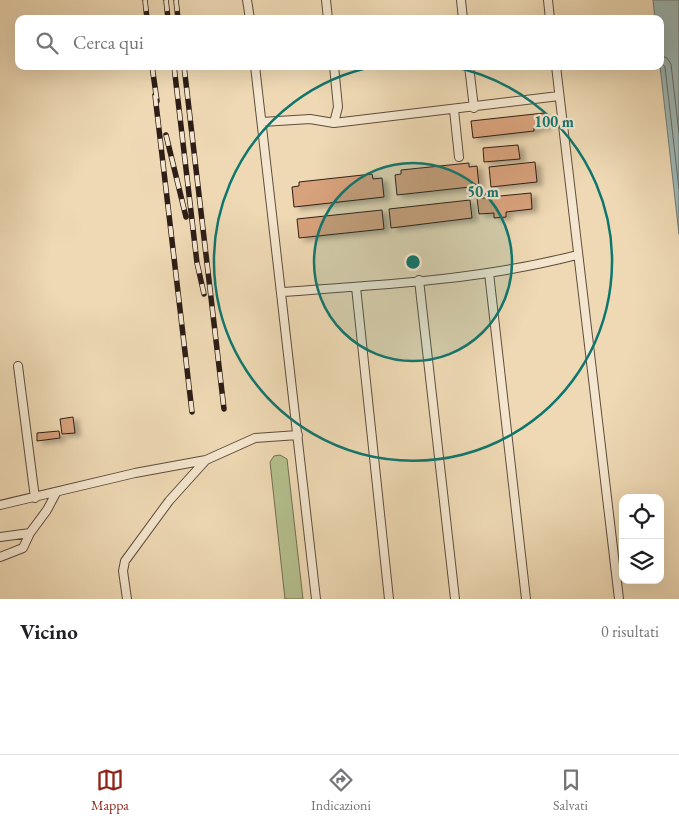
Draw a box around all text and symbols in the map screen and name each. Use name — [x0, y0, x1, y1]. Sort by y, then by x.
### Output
search box — [15, 15, 664, 70]
icon: search — [33, 29, 61, 57]
text: Cerca qui — [73, 30, 144, 55]
text: 100 m — [534, 112, 574, 131]
text: 50 m — [467, 182, 499, 201]
centre of rings — [404, 253, 422, 271]
map controls — [619, 494, 664, 584]
button: locate — [619, 494, 664, 539]
button: layers — [619, 539, 664, 584]
text: Vicino — [20, 618, 78, 645]
text: 0 risultati — [601, 621, 659, 642]
tab: Mappa — [91, 766, 129, 814]
tab: Indicazioni — [311, 766, 371, 814]
tab: Salvati — [553, 766, 588, 814]

